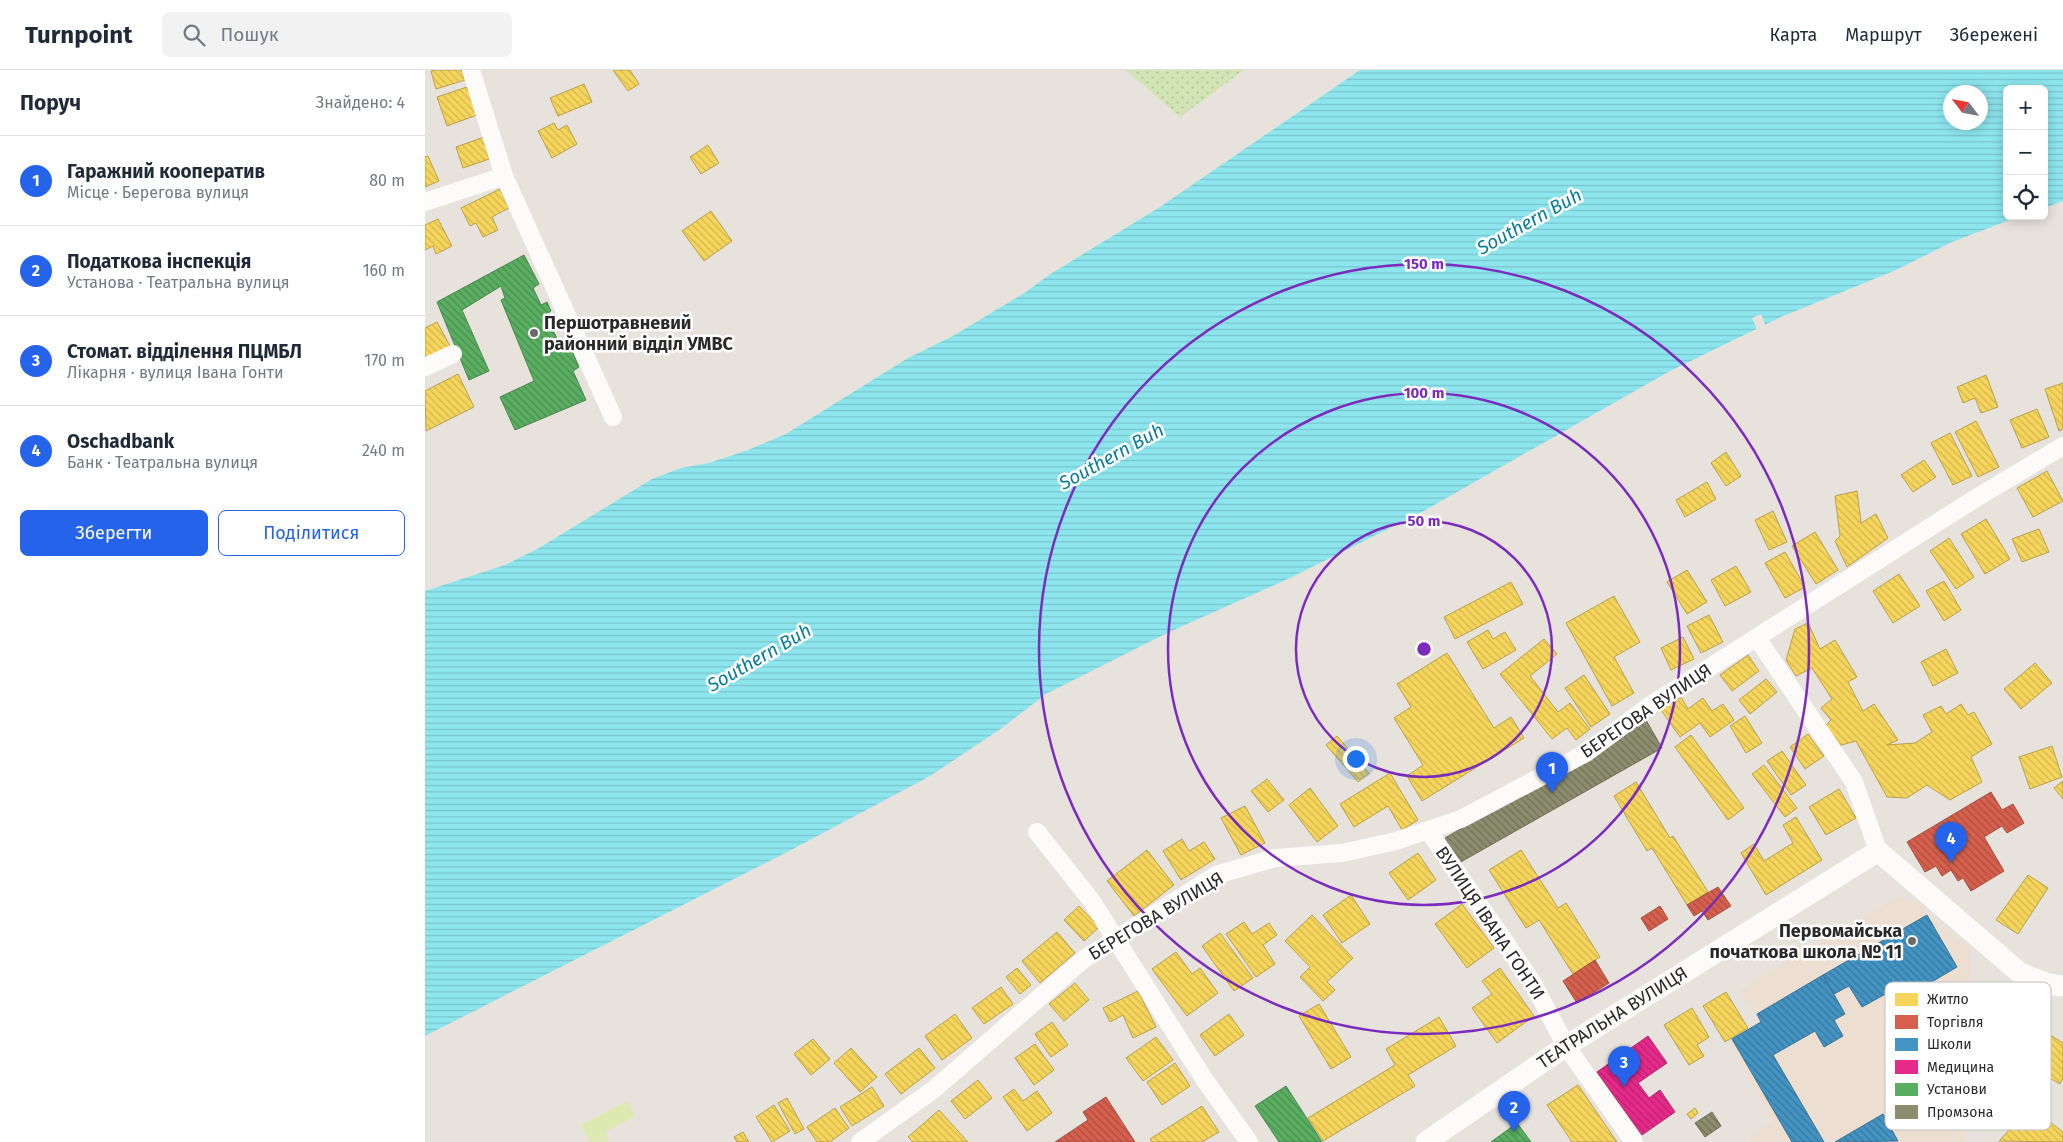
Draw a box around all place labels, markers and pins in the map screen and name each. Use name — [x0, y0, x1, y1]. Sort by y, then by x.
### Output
place label: Першотравневий районний відділ УМВС — [544, 312, 734, 355]
marker: Першотравневий районний відділ УМВС — [528, 327, 540, 339]
centre of rings — [1415, 640, 1433, 658]
pin: 1 — [1536, 752, 1568, 793]
pin: 4 — [1935, 822, 1967, 863]
place label: Первомайська початкова школа № 11 — [1709, 920, 1902, 963]
marker: Первомайська початкова школа № 11 — [1906, 935, 1918, 947]
pin: 3 — [1608, 1046, 1640, 1087]
pin: 2 — [1498, 1091, 1530, 1132]

